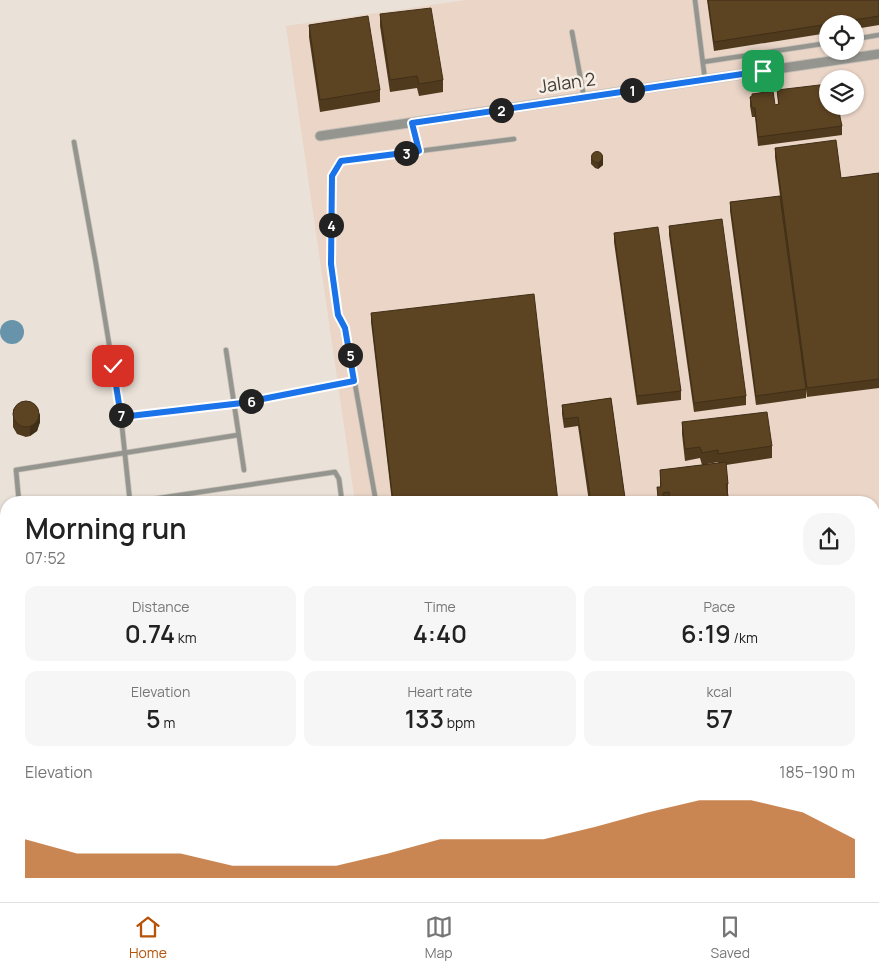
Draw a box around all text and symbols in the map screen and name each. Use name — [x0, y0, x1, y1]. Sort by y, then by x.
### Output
map controls — [819, 15, 864, 115]
button: locate — [819, 15, 864, 60]
pin — [742, 50, 784, 92]
icon: arrive — [749, 57, 777, 85]
street label: Jalan 2 — [537, 66, 597, 98]
button: layers — [819, 70, 864, 115]
pin: 1 — [620, 78, 644, 102]
text: 1 — [629, 81, 636, 100]
pin: 2 — [488, 98, 514, 122]
text: 2 — [497, 101, 506, 120]
pin: 3 — [394, 140, 418, 166]
text: 3 — [402, 144, 411, 163]
pin: 4 — [318, 212, 344, 238]
text: 4 — [327, 216, 336, 235]
pin: 5 — [338, 342, 362, 368]
pin — [92, 345, 134, 387]
text: 5 — [346, 346, 355, 365]
icon: check — [99, 352, 127, 380]
pin: 6 — [238, 388, 264, 414]
text: 6 — [247, 392, 256, 411]
pin: 7 — [108, 402, 134, 428]
text: 7 — [118, 406, 125, 425]
text: Morning run — [25, 509, 186, 547]
button: share — [803, 513, 855, 565]
text: 07:52 — [25, 547, 65, 569]
text: Distance — [132, 597, 189, 616]
text: Time — [424, 597, 456, 616]
text: Pace — [704, 597, 735, 616]
text: 0.74 — [125, 616, 175, 651]
text: 4:40 — [413, 616, 467, 651]
text: 6:19 — [681, 616, 731, 651]
text: km — [175, 628, 197, 647]
text: /km — [731, 628, 758, 647]
text: Elevation — [131, 682, 190, 701]
text: Heart rate — [408, 682, 472, 701]
text: kcal — [707, 682, 732, 701]
text: 5 — [146, 701, 161, 736]
text: 133 — [405, 701, 444, 736]
text: 57 — [705, 701, 733, 736]
text: m — [161, 713, 175, 732]
text: bpm — [444, 713, 475, 732]
text: Elevation — [25, 761, 93, 783]
text: 185–190 m — [779, 761, 855, 783]
tab: Home — [129, 913, 167, 962]
tab: Map — [425, 913, 453, 962]
tab: Saved — [711, 913, 750, 962]

